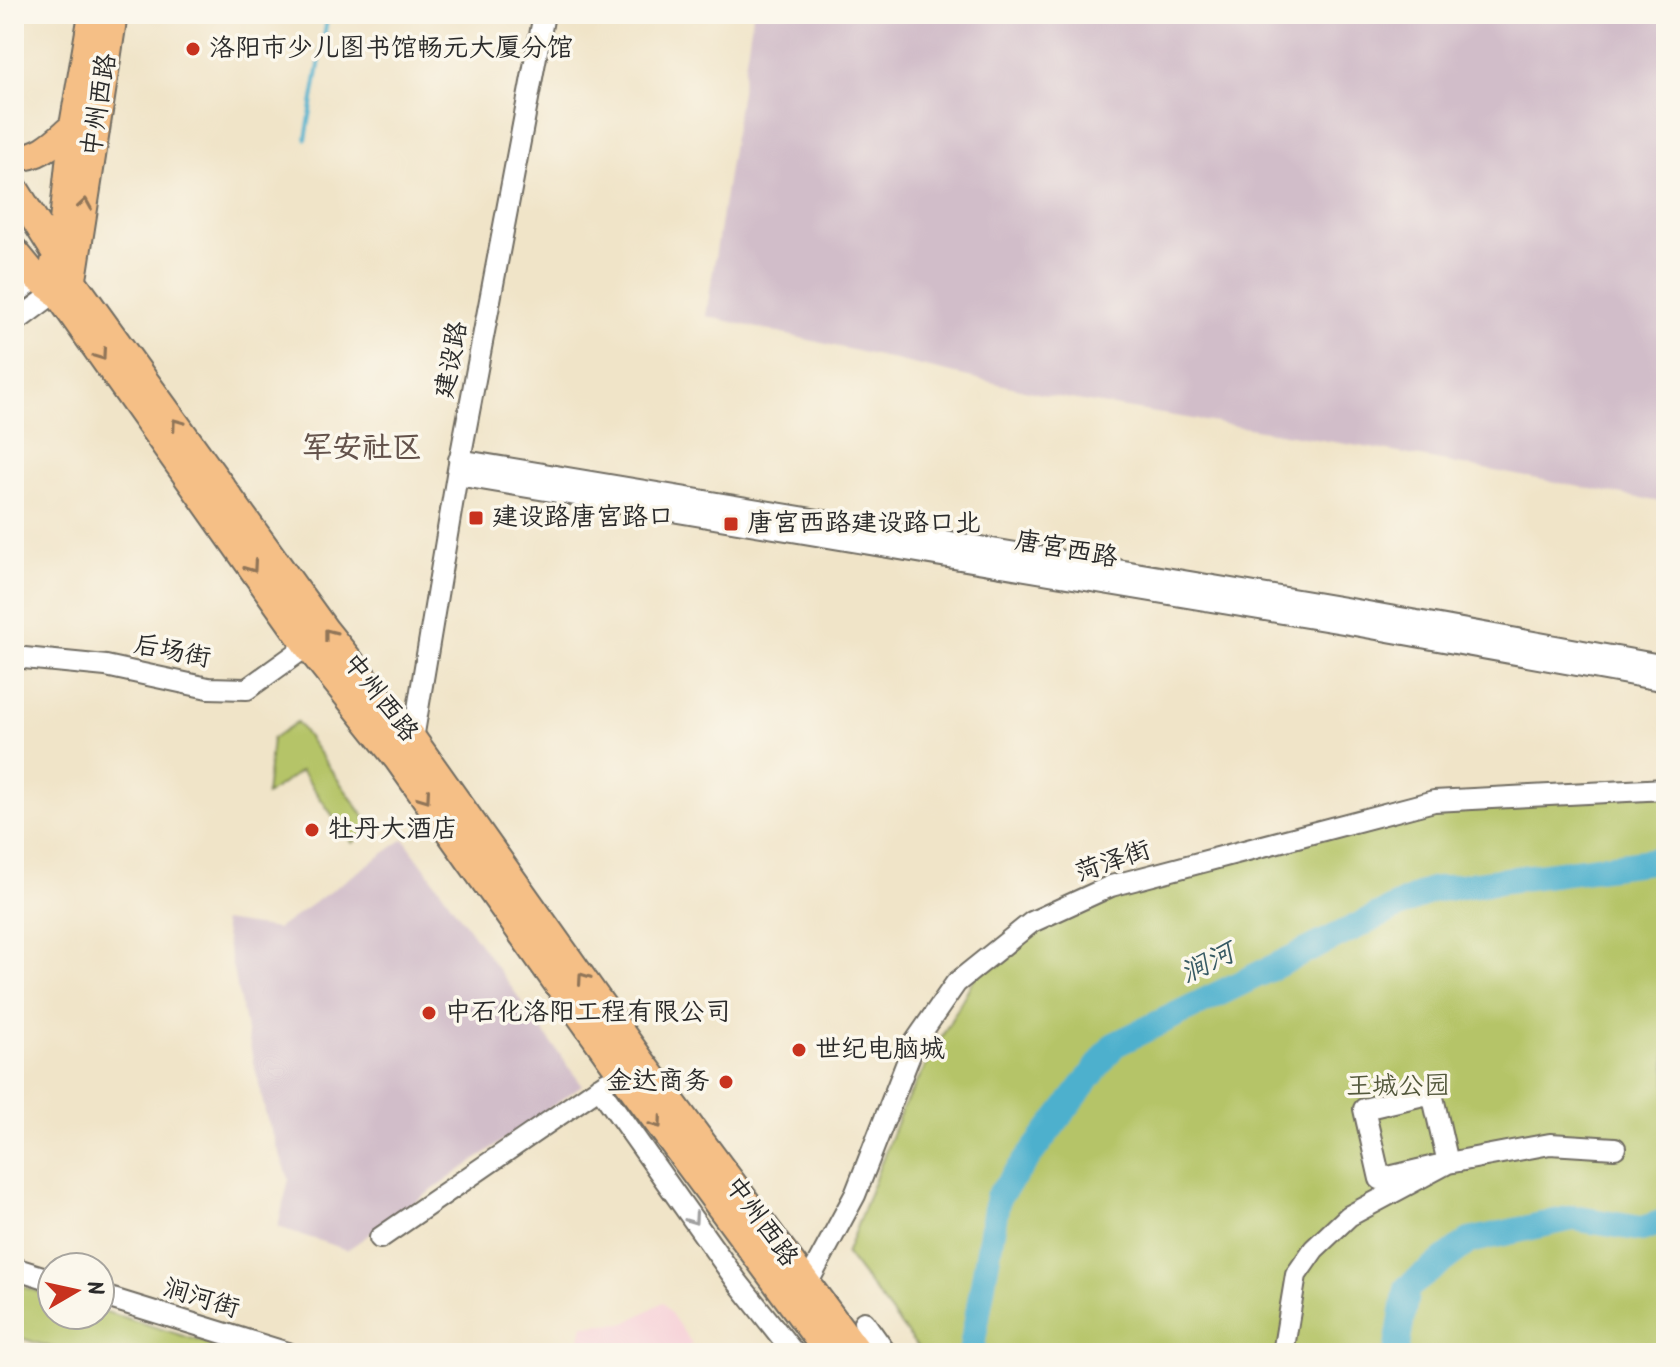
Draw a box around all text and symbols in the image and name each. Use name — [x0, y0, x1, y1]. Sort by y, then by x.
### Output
place label: 洛阳市少儿图书馆畅元大厦分馆 — [209, 28, 573, 70]
marker: 洛阳市少儿图书馆畅元大厦分馆 — [184, 40, 202, 58]
street label: 中州西路 — [71, 50, 129, 160]
one-way arrow — [76, 197, 93, 210]
street label: 建设路 — [424, 318, 480, 402]
one-way arrow — [91, 347, 106, 361]
one-way arrow — [172, 418, 186, 433]
district label: 军安社区 — [302, 425, 422, 473]
place label: 建设路唐宫路口 — [492, 497, 674, 539]
place label: 唐宫西路建设路口北 — [747, 503, 981, 545]
marker: 建设路唐宫路口 — [467, 509, 485, 527]
marker: 唐宫西路建设路口北 — [722, 515, 740, 533]
street label: 唐宫西路 — [1011, 520, 1121, 580]
one-way arrow — [242, 559, 256, 573]
street label: 后场街 — [130, 624, 214, 680]
one-way arrow — [325, 628, 339, 643]
street label: 中州西路 — [331, 644, 429, 752]
one-way arrow — [415, 789, 429, 803]
place label: 牡丹大酒店 — [328, 809, 458, 851]
marker: 牡丹大酒店 — [303, 821, 321, 839]
street label: 菏泽街 — [1069, 829, 1157, 895]
water label: 涧河 — [1173, 930, 1247, 997]
one-way arrow — [578, 973, 593, 987]
place label: 中石化洛阳工程有限公司 — [445, 992, 731, 1034]
marker: 中石化洛阳工程有限公司 — [420, 1004, 438, 1022]
place label: 世纪电脑城 — [815, 1029, 945, 1071]
marker: 世纪电脑城 — [790, 1041, 808, 1059]
place label: 金达商务 — [606, 1061, 710, 1103]
park label: 王城公园 — [1346, 1066, 1450, 1108]
marker: 金达商务 — [717, 1073, 735, 1091]
one-way arrow — [647, 1114, 662, 1129]
street label: 中州西路 — [713, 1168, 809, 1276]
one-way arrow — [683, 1211, 698, 1225]
north arrow — [36, 1251, 116, 1331]
street label: 涧河街 — [158, 1268, 244, 1330]
text: N — [75, 1279, 112, 1298]

